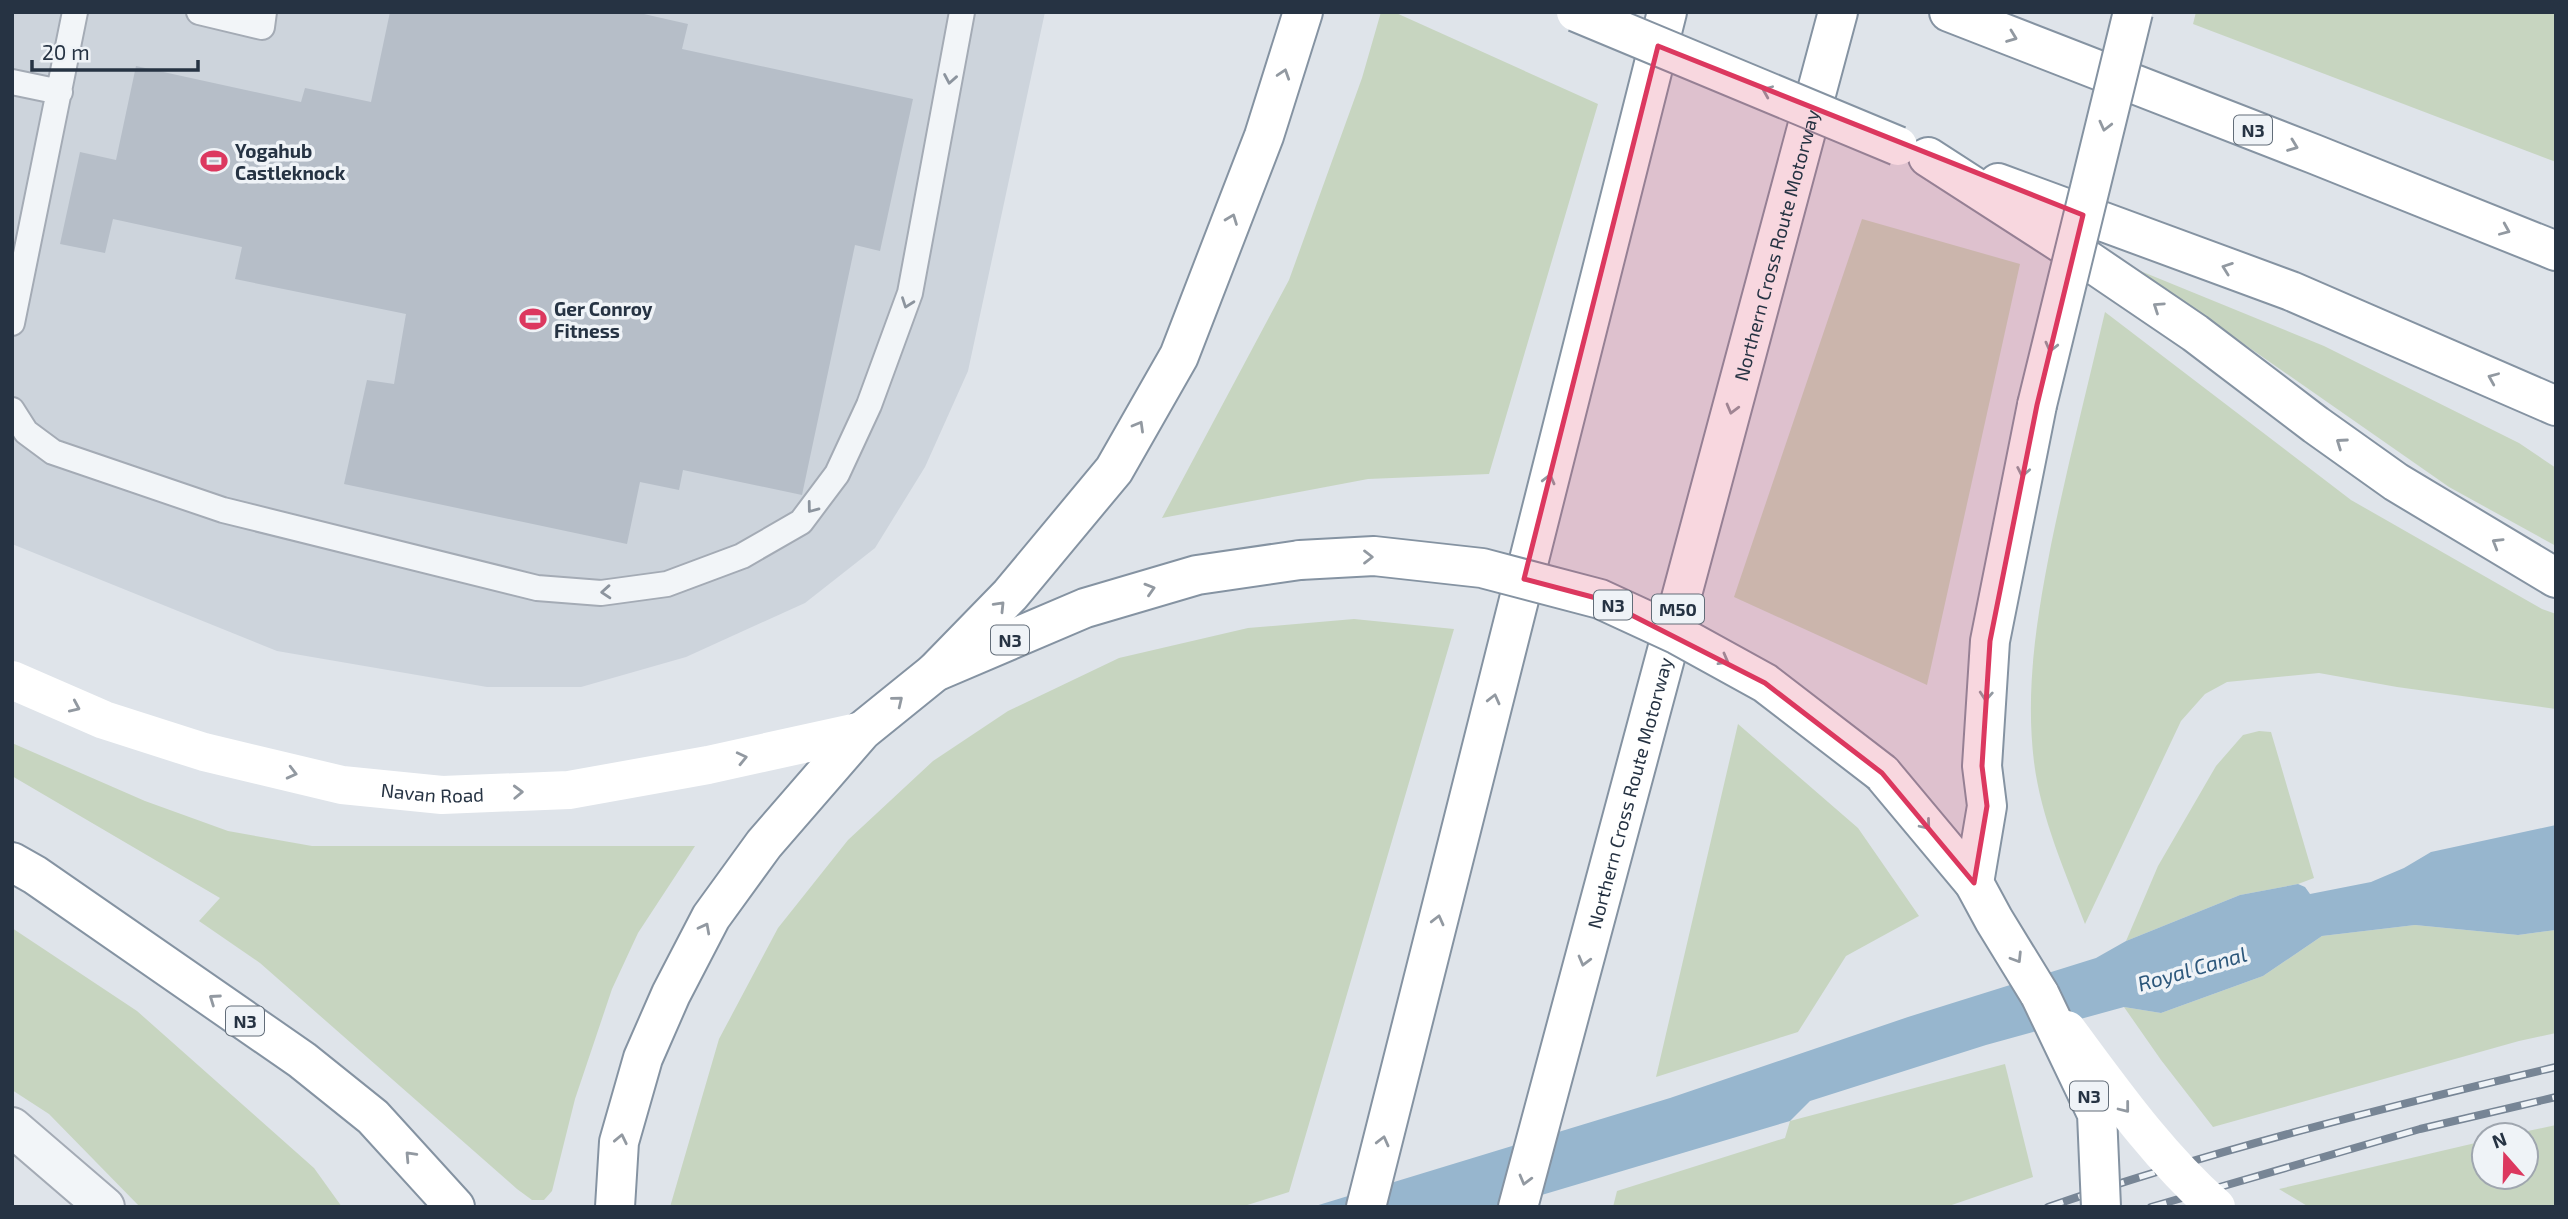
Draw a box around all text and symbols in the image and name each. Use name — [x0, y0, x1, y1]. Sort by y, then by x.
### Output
scale bar — [32, 28, 198, 72]
one-way arrow — [2006, 28, 2018, 42]
text: 20 m — [42, 39, 90, 64]
one-way arrow — [1275, 68, 1290, 80]
one-way arrow — [943, 73, 958, 85]
one-way arrow — [1762, 86, 1774, 100]
street label: Northern Cross Route Motorway — [1728, 107, 1823, 383]
road number: N3 — [2234, 116, 2272, 145]
one-way arrow — [2099, 120, 2113, 132]
one-way arrow — [2287, 137, 2299, 151]
place label: Yogahub Castleknock — [235, 139, 346, 184]
sports icon: Yogahub Castleknock — [199, 146, 229, 176]
one-way arrow — [1223, 214, 1237, 226]
one-way arrow — [2498, 221, 2510, 235]
one-way arrow — [2222, 263, 2234, 277]
one-way arrow — [901, 296, 915, 308]
place label: Ger Conroy Fitness — [554, 297, 653, 342]
one-way arrow — [2153, 303, 2166, 315]
sports icon: Ger Conroy Fitness — [518, 304, 548, 334]
one-way arrow — [2045, 341, 2059, 353]
one-way arrow — [2488, 373, 2500, 387]
one-way arrow — [1725, 403, 1740, 415]
one-way arrow — [1131, 421, 1144, 434]
one-way arrow — [2336, 439, 2349, 451]
one-way arrow — [2017, 466, 2032, 478]
one-way arrow — [1541, 473, 1555, 485]
one-way arrow — [807, 500, 820, 513]
one-way arrow — [2492, 538, 2505, 551]
one-way arrow — [1364, 549, 1374, 565]
one-way arrow — [1144, 582, 1156, 597]
one-way arrow — [600, 584, 611, 599]
road number: N3 — [1594, 590, 1632, 620]
road number: M50 — [1652, 594, 1704, 624]
one-way arrow — [992, 601, 1005, 614]
road number: N3 — [991, 626, 1029, 654]
one-way arrow — [1717, 652, 1729, 665]
street label: Northern Cross Route Motorway — [1582, 654, 1676, 931]
one-way arrow — [1979, 691, 1994, 702]
one-way arrow — [1486, 693, 1500, 705]
one-way arrow — [891, 697, 903, 710]
one-way arrow — [68, 699, 80, 713]
one-way arrow — [736, 751, 748, 766]
one-way arrow — [286, 765, 298, 779]
street label: Navan Road — [380, 777, 484, 807]
one-way arrow — [512, 785, 523, 800]
one-way arrow — [1918, 817, 1930, 830]
one-way arrow — [1430, 914, 1444, 926]
one-way arrow — [696, 923, 710, 936]
water label: Royal Canal — [2135, 940, 2250, 996]
one-way arrow — [2009, 950, 2022, 963]
one-way arrow — [1578, 954, 1592, 966]
one-way arrow — [209, 995, 222, 1007]
road number: N3 — [226, 1006, 264, 1036]
road number: N3 — [2070, 1082, 2108, 1111]
one-way arrow — [2117, 1101, 2130, 1113]
north arrow — [2470, 1121, 2540, 1191]
text: N — [2489, 1126, 2509, 1153]
one-way arrow — [613, 1133, 628, 1145]
one-way arrow — [1375, 1135, 1389, 1147]
one-way arrow — [405, 1151, 418, 1164]
one-way arrow — [1519, 1174, 1533, 1186]

